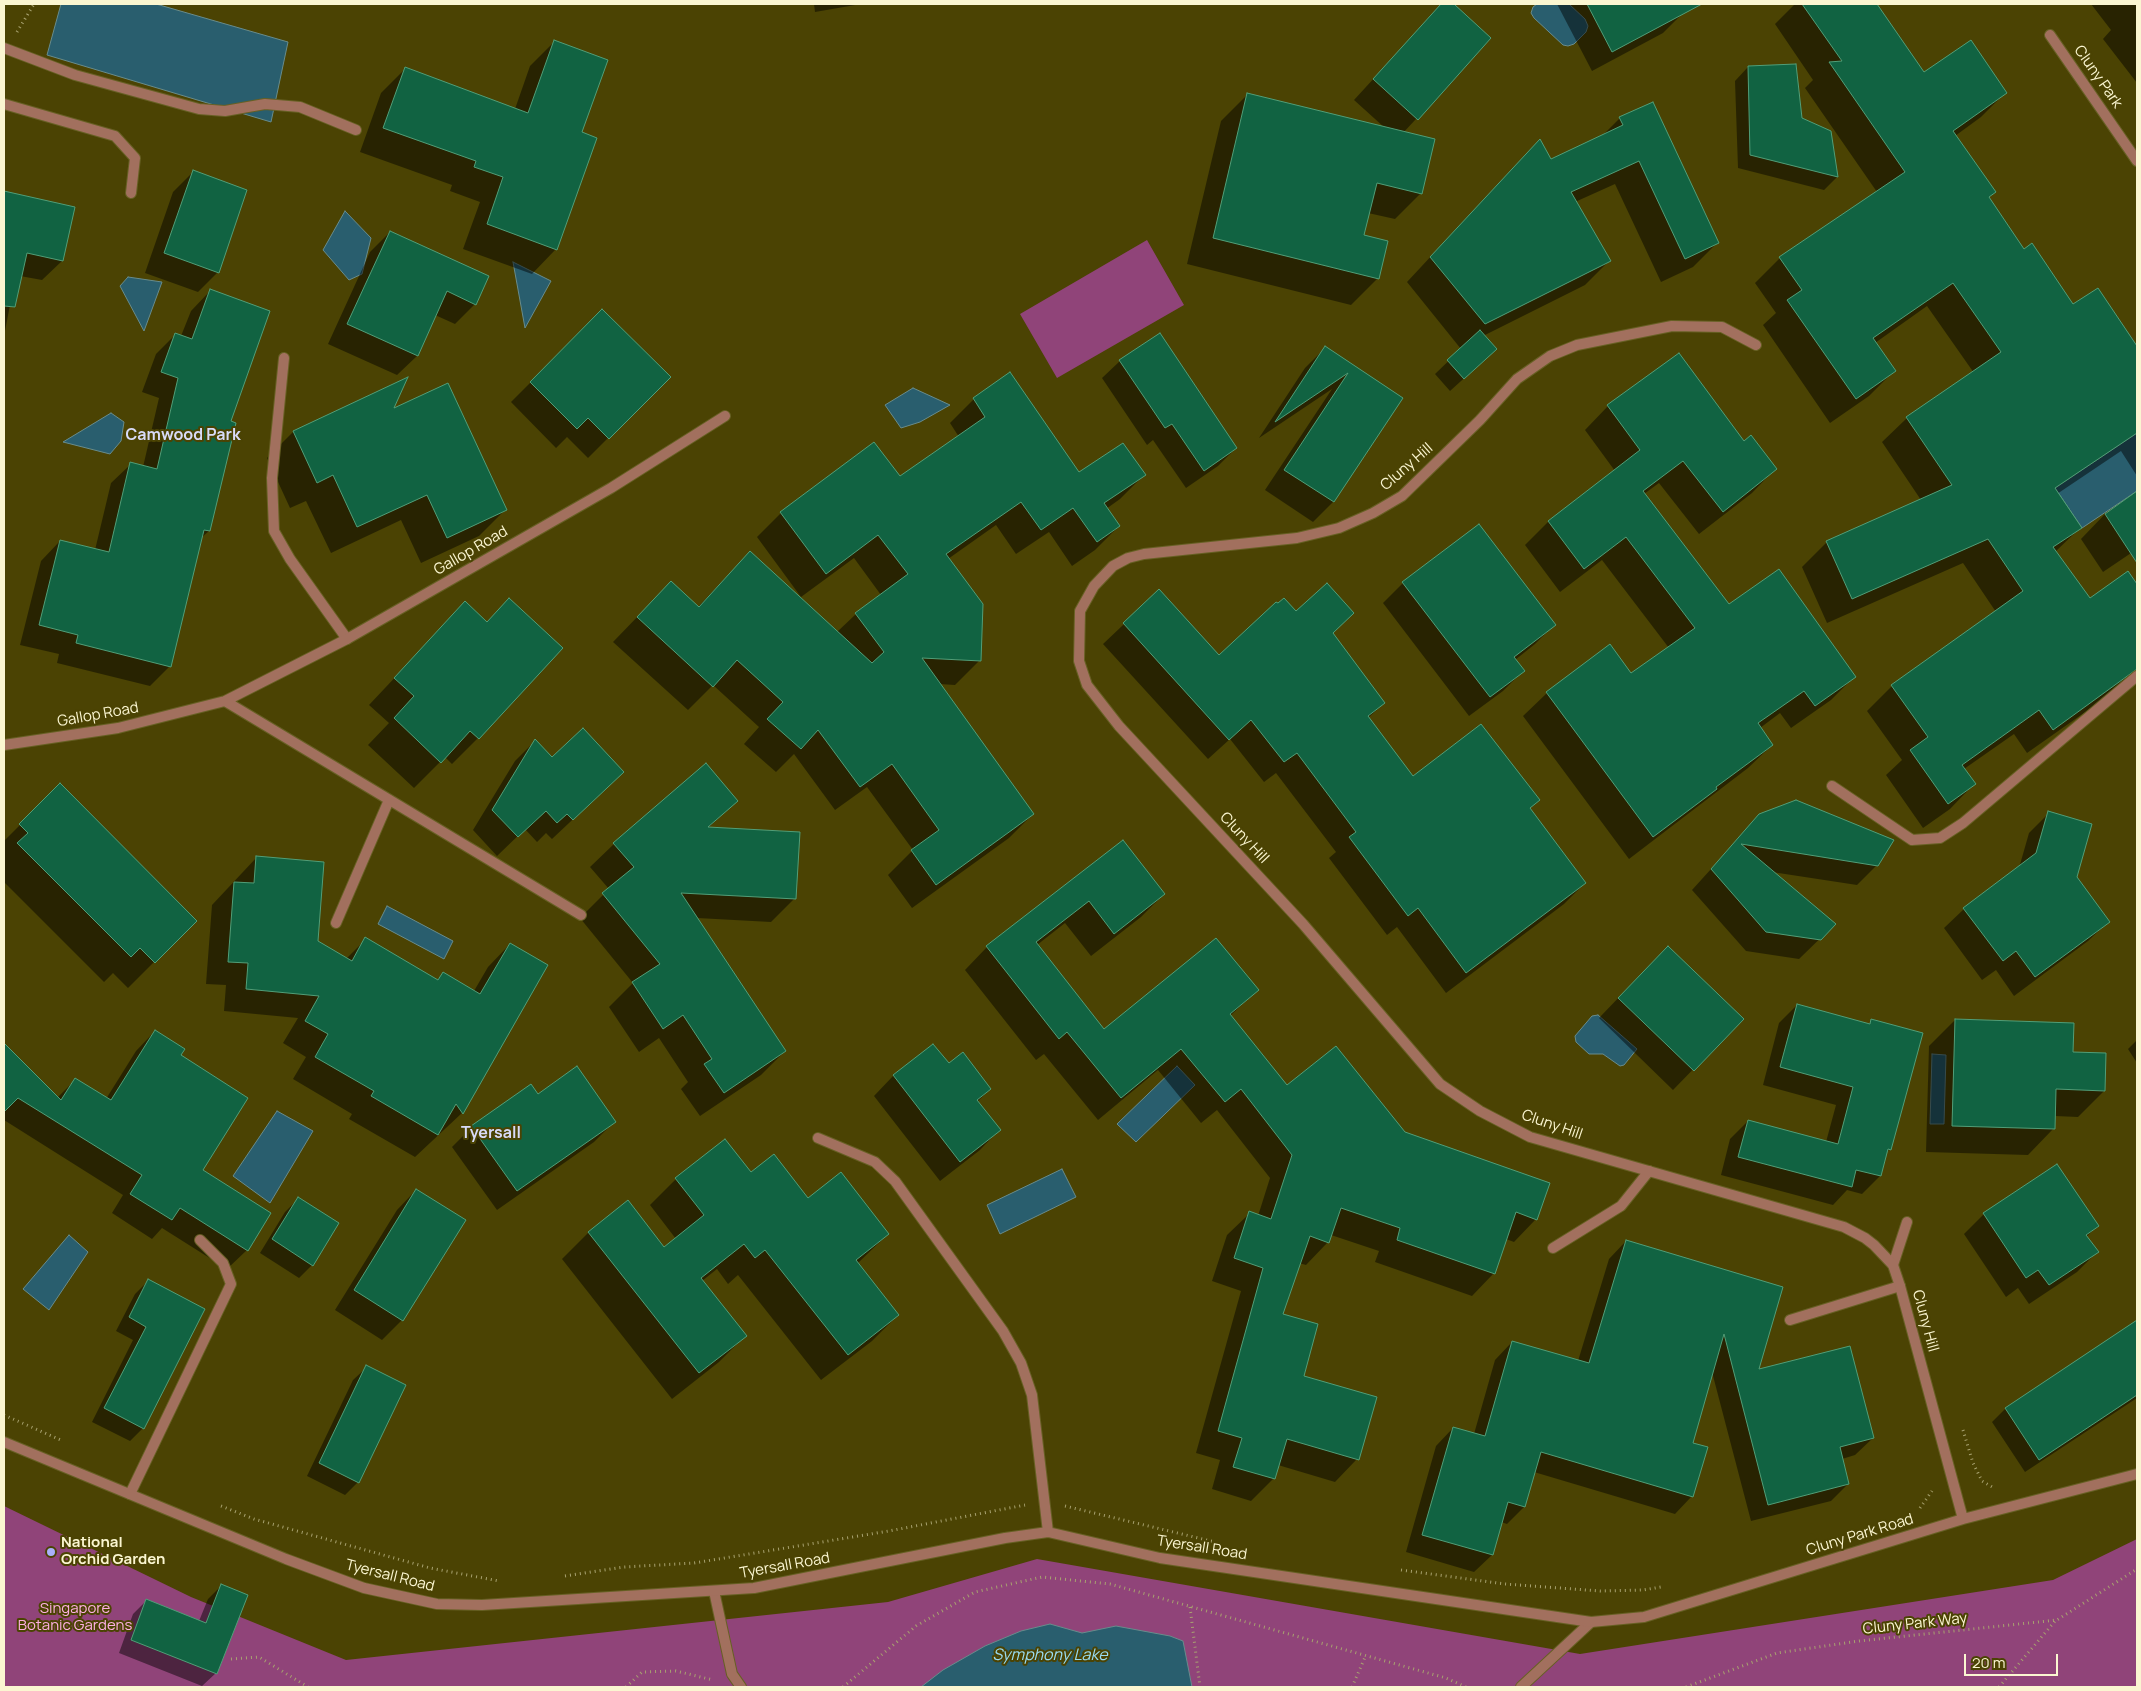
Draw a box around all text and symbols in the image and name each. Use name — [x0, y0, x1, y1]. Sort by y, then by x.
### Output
street label: Cluny Park — [2070, 42, 2126, 112]
district label: Camwood Park — [126, 426, 240, 446]
street label: Cluny Hill — [1377, 439, 1437, 495]
street label: Gallop Road — [431, 523, 511, 579]
street label: Gallop Road — [56, 699, 140, 731]
street label: Cluny Hill — [1216, 809, 1272, 867]
street label: Cluny Hill — [1519, 1106, 1585, 1144]
district label: Tyersall — [461, 1124, 521, 1144]
street label: Cluny Hill — [1908, 1288, 1942, 1354]
street label: Cluny Park Road — [1804, 1510, 1916, 1560]
street label: Tyersall Road — [1156, 1532, 1248, 1564]
place label: National Orchid Garden — [61, 1534, 165, 1569]
marker: National Orchid Garden — [45, 1546, 57, 1558]
street label: Tyersall Road — [739, 1549, 831, 1583]
street label: Tyersall Road — [344, 1556, 436, 1596]
park label: Singapore Botanic Gardens — [18, 1600, 132, 1635]
street label: Cluny Park Way — [1862, 1610, 1968, 1638]
scale bar — [1966, 1644, 2060, 1676]
water label: Symphony Lake — [992, 1646, 1108, 1666]
text: 20 m — [1972, 1652, 2005, 1673]

